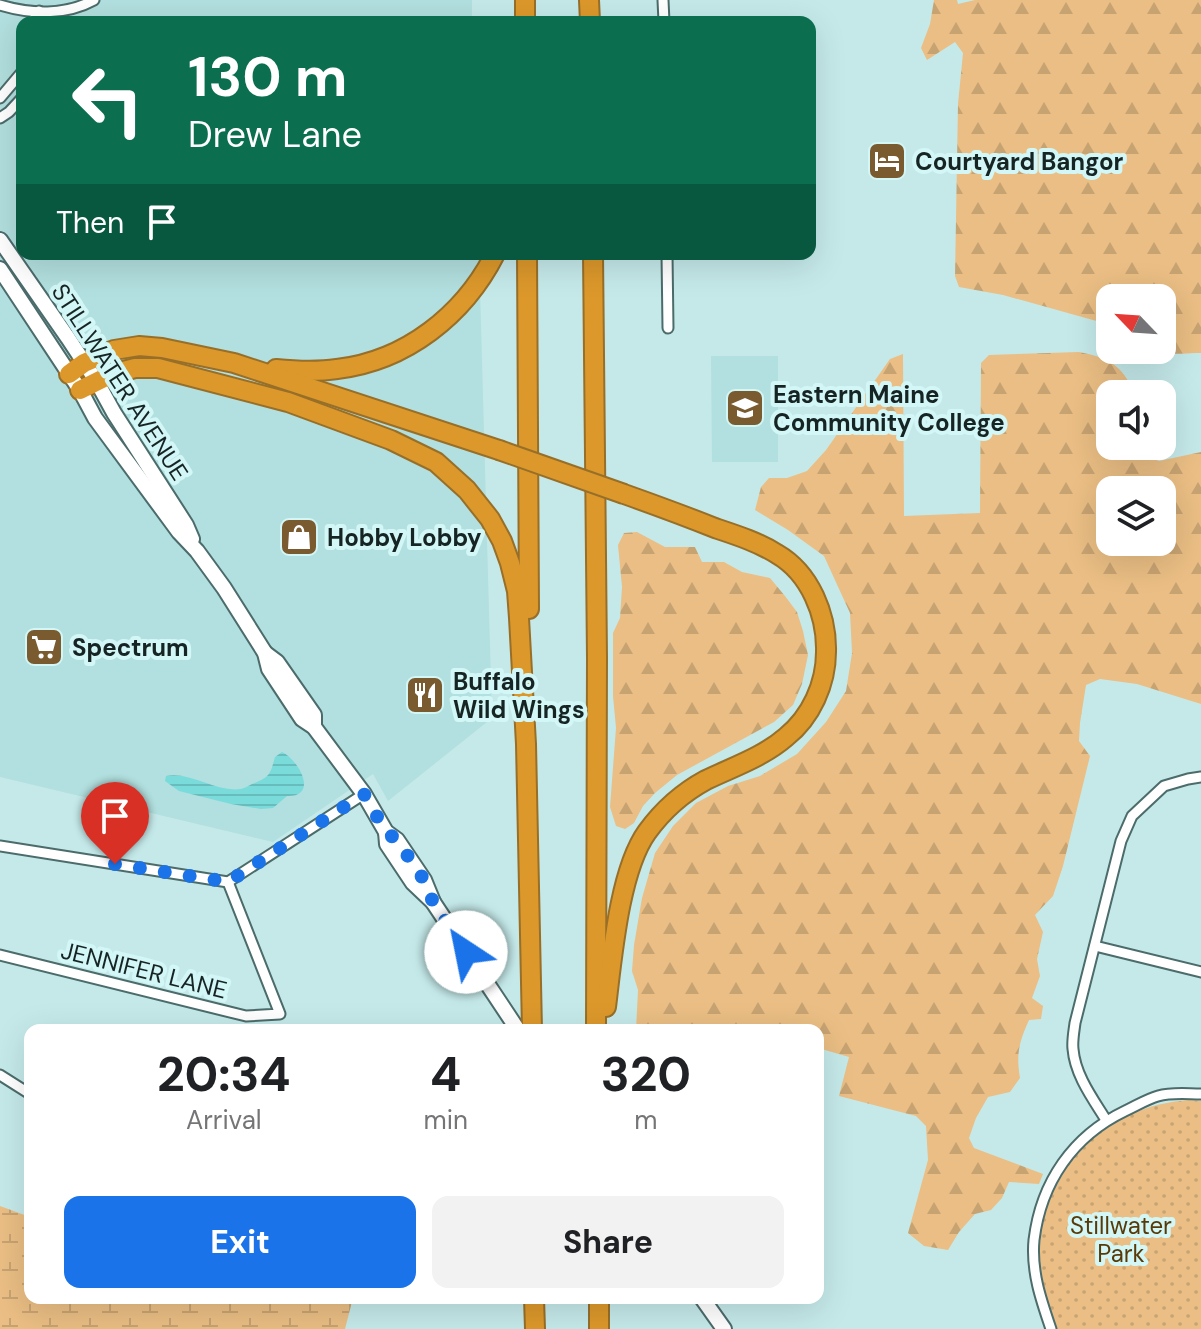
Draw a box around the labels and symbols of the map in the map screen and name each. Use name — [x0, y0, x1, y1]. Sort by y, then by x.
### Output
hotel icon: Courtyard Bangor — [866, 140, 908, 182]
place label: Courtyard Bangor — [915, 146, 1124, 177]
street label: STILLWATER AVENUE — [45, 278, 195, 486]
north arrow — [1096, 284, 1176, 364]
place label: Eastern Maine Community College — [773, 379, 1005, 438]
school or university icon: Eastern Maine Community College — [724, 387, 766, 429]
shop icon: Hobby Lobby — [278, 516, 320, 558]
place label: Hobby Lobby — [327, 522, 482, 553]
supermarket icon: Spectrum — [23, 626, 65, 668]
place label: Spectrum — [72, 632, 189, 663]
place label: Buffalo Wild Wings — [453, 666, 585, 725]
restaurant icon: Buffalo Wild Wings — [404, 674, 446, 716]
pin — [81, 782, 149, 864]
position arrow — [424, 910, 508, 994]
street label: JENNIFER LANE — [58, 934, 230, 1006]
park label: Stillwater Park — [1070, 1210, 1172, 1269]

